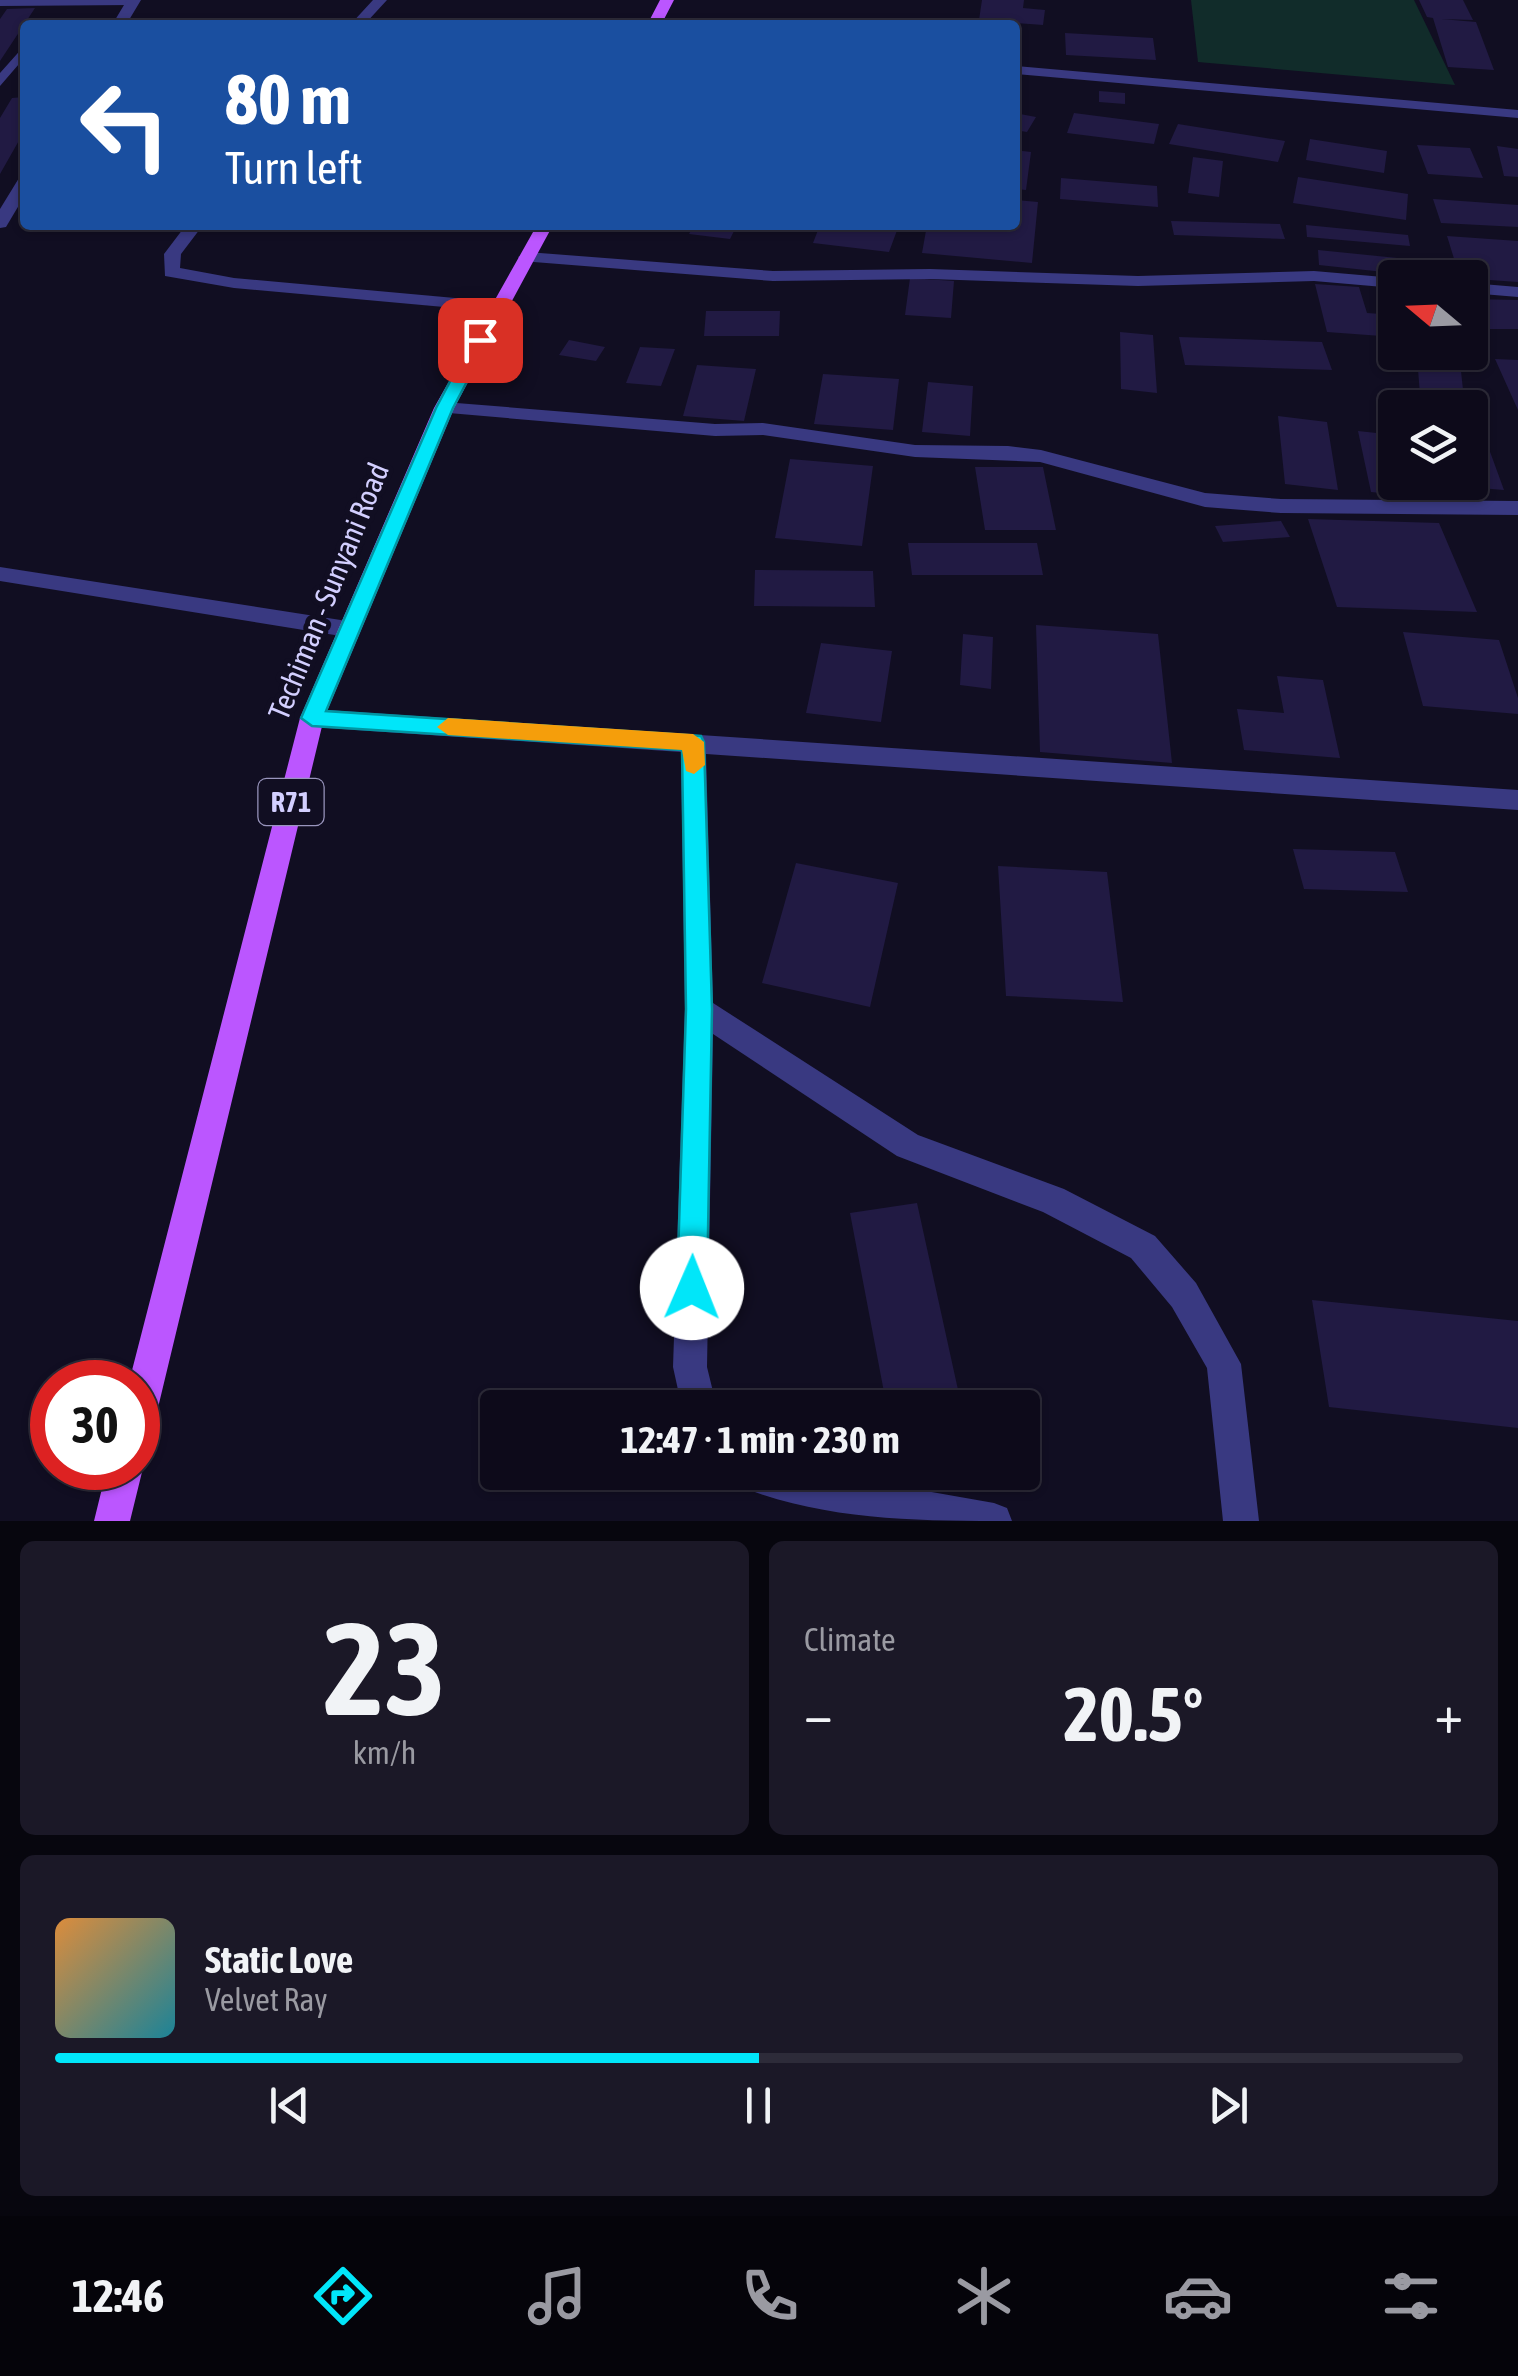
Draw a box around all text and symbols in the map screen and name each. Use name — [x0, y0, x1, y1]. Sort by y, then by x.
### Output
text: 80 m — [225, 59, 351, 139]
icon: left — [60, 60, 190, 190]
text: Turn left — [225, 142, 363, 194]
north arrow — [1378, 260, 1488, 370]
map controls — [1378, 260, 1488, 500]
pin — [438, 298, 523, 383]
icon: arrive — [453, 313, 508, 368]
button: layers — [1378, 390, 1488, 500]
street label: Techiman - Sunyani Road — [261, 458, 395, 724]
road number: R71 — [258, 779, 324, 825]
position arrow — [640, 1236, 744, 1340]
speed limit sign: 30 — [30, 1360, 160, 1490]
text: 12:47 · 1 min · 230 m — [620, 1418, 900, 1461]
text: 23 — [323, 1594, 446, 1743]
text: Climate — [804, 1621, 896, 1658]
text: 20.5° — [1064, 1671, 1203, 1757]
text: − — [804, 1682, 833, 1745]
text: + — [1434, 1682, 1463, 1745]
text: km/h — [353, 1734, 416, 1771]
text: Static Love — [205, 1938, 353, 1981]
text: Velvet Ray — [205, 1981, 327, 2018]
icon: previous — [262, 2078, 317, 2133]
icon: pause — [731, 2078, 786, 2133]
icon: next — [1201, 2078, 1256, 2133]
icon: directions — [308, 2261, 378, 2331]
icon: music — [522, 2261, 592, 2331]
icon: phone — [735, 2261, 805, 2331]
icon: climate — [949, 2261, 1019, 2331]
icon: car — [1163, 2261, 1233, 2331]
icon: filters — [1376, 2261, 1446, 2331]
text: 12:46 — [72, 2270, 164, 2322]

